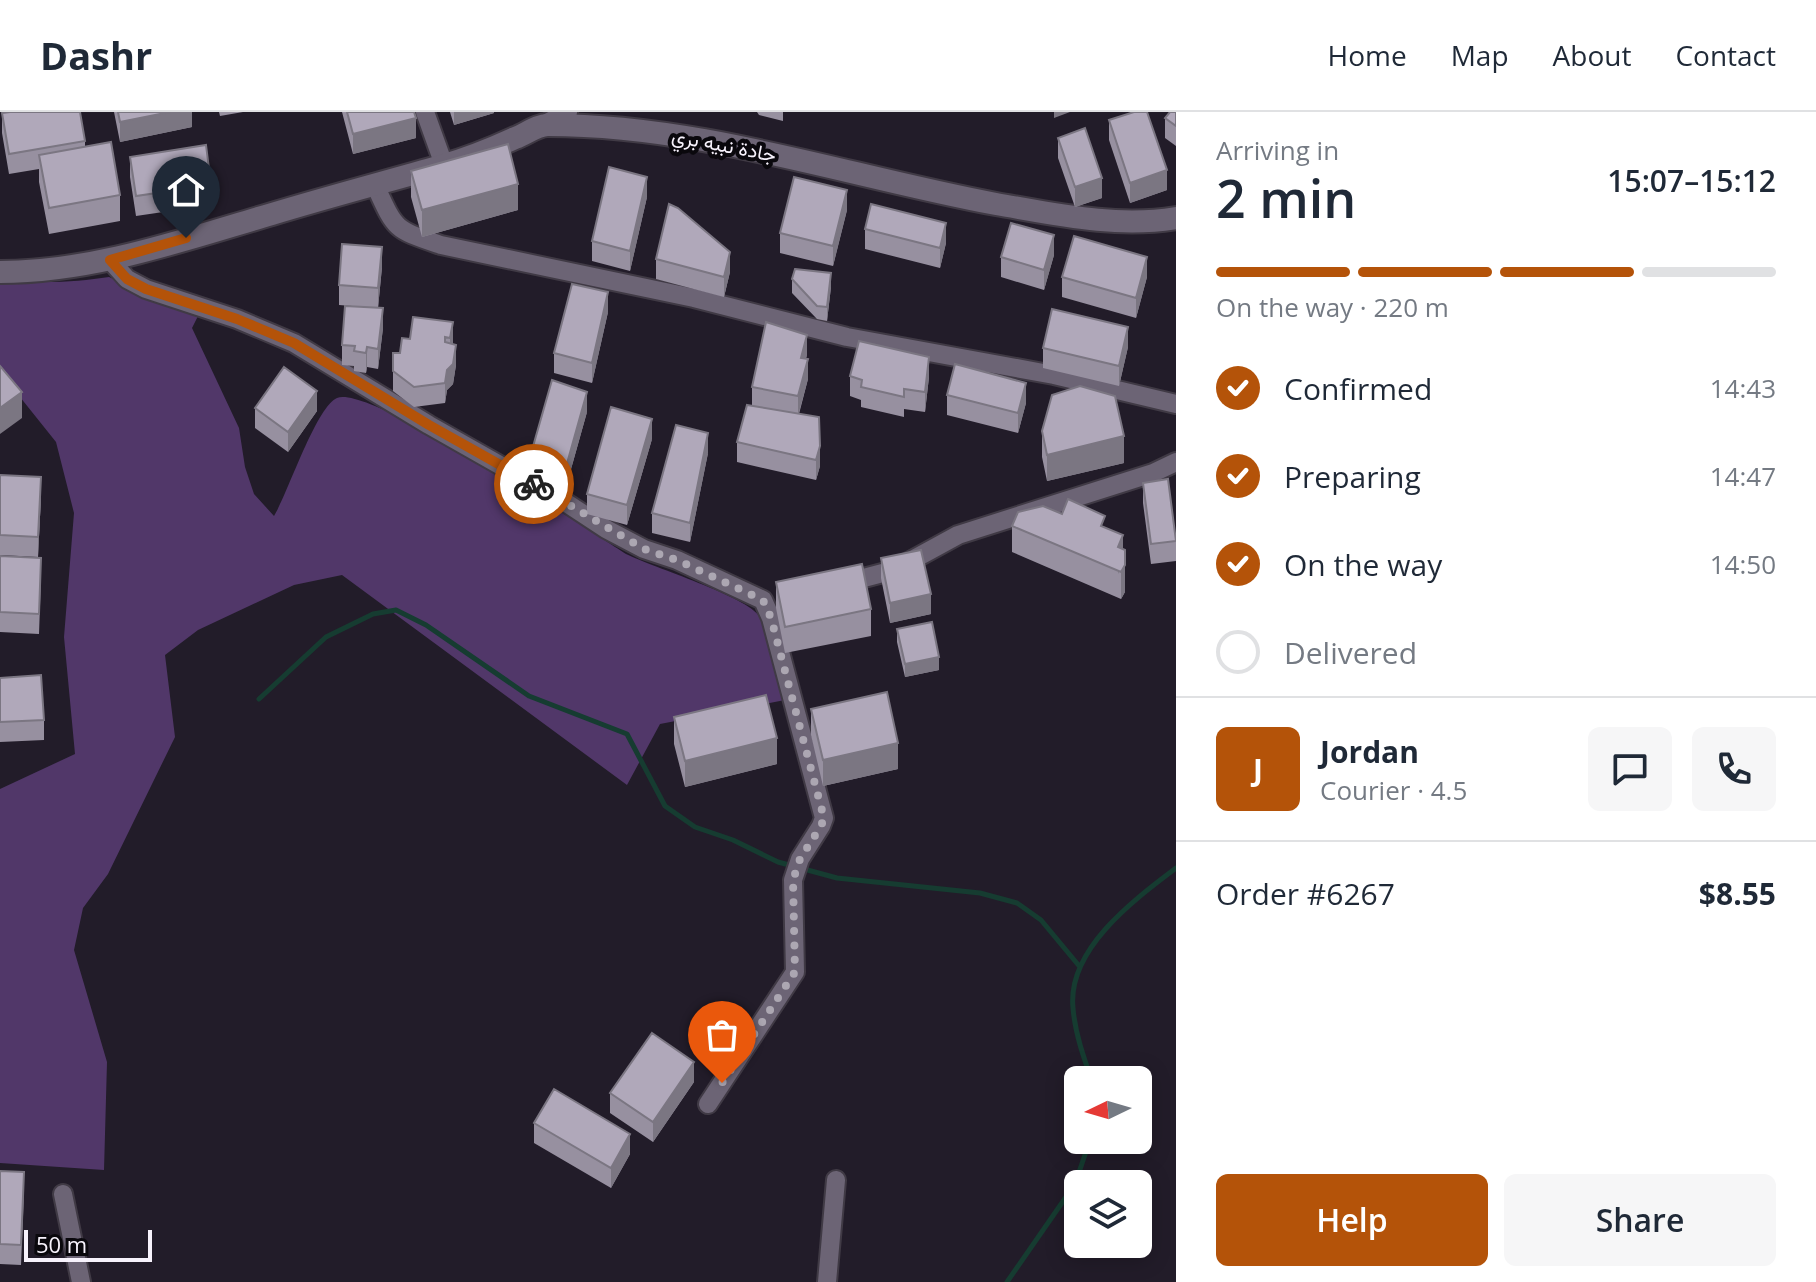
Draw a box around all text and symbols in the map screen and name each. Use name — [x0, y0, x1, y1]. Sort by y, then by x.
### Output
text: Dashr — [40, 29, 152, 81]
text: Home — [1328, 36, 1407, 74]
text: Map — [1451, 36, 1509, 74]
text: About — [1553, 36, 1631, 74]
text: Contact — [1675, 36, 1776, 74]
street label: جادة نبيه بري — [669, 121, 779, 172]
text: Arriving in — [1216, 132, 1339, 168]
pin — [152, 156, 220, 238]
text: 15:07–15:12 — [1607, 160, 1776, 201]
text: 2 min — [1216, 162, 1356, 233]
icon: home — [164, 168, 208, 212]
text: On the way · 220 m — [1216, 289, 1449, 325]
icon: check — [1216, 366, 1260, 410]
text: Confirmed — [1284, 368, 1432, 409]
text: 14:43 — [1710, 370, 1776, 406]
courier — [494, 444, 574, 524]
icon: check — [1216, 454, 1260, 498]
text: Preparing — [1284, 456, 1421, 497]
text: 14:47 — [1710, 458, 1776, 494]
icon: bike — [512, 462, 556, 506]
icon: check — [1216, 542, 1260, 586]
text: On the way — [1284, 544, 1442, 585]
text: 14:50 — [1710, 546, 1776, 582]
text: Delivered — [1284, 632, 1417, 673]
button: chat — [1588, 727, 1672, 811]
button: phone — [1692, 727, 1776, 811]
text: Jordan — [1320, 731, 1419, 772]
text: J — [1253, 749, 1263, 790]
text: Courier · 4.5 — [1320, 772, 1467, 808]
text: Order #6267 — [1216, 873, 1395, 914]
text: $8.55 — [1699, 873, 1776, 914]
pin — [688, 1001, 756, 1083]
icon: bag — [700, 1013, 744, 1057]
north arrow — [1064, 1066, 1152, 1154]
map controls — [1064, 1066, 1152, 1258]
button: layers — [1064, 1170, 1152, 1258]
button: Help — [1216, 1174, 1488, 1266]
button: Share — [1504, 1174, 1776, 1266]
scale bar — [24, 1226, 152, 1262]
text: 50 m — [36, 1229, 87, 1259]

